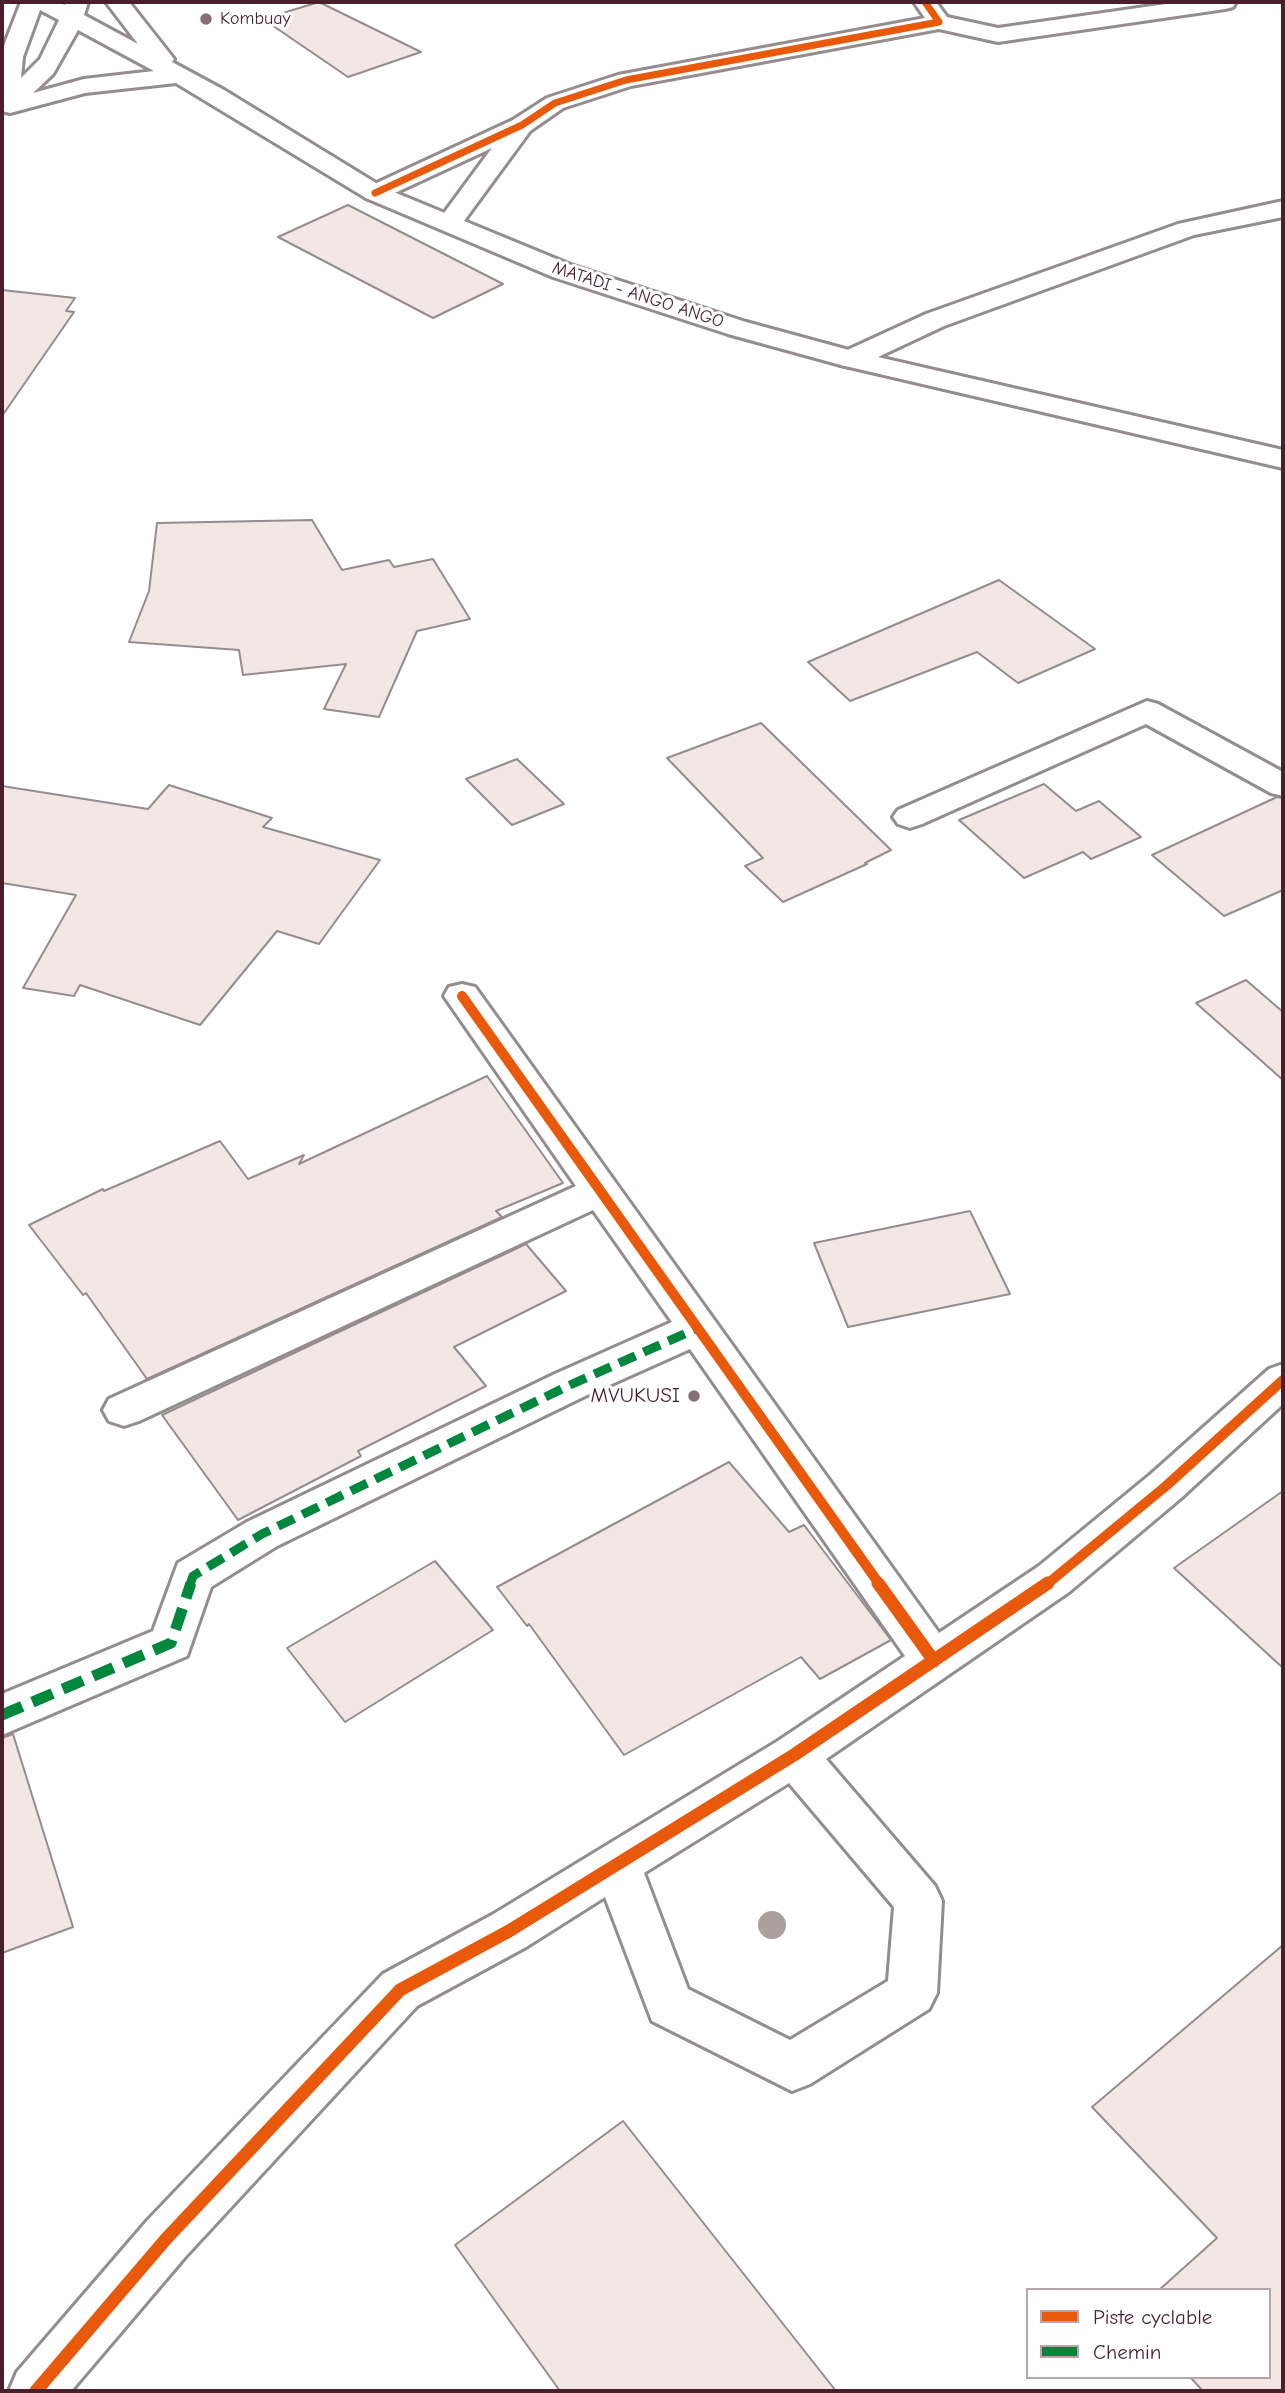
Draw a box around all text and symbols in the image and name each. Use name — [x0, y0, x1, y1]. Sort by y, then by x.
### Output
place label: Kombuay — [220, 8, 291, 30]
marker: Kombuay — [198, 11, 214, 27]
street label: MATADI - ANGO ANGO — [549, 257, 727, 333]
place label: MVUKUSI — [591, 1383, 680, 1409]
marker: MVUKUSI — [686, 1388, 702, 1404]
legend — [1026, 2288, 1271, 2379]
text: Piste cyclable — [1093, 2305, 1212, 2329]
text: Chemin — [1093, 2340, 1161, 2364]

